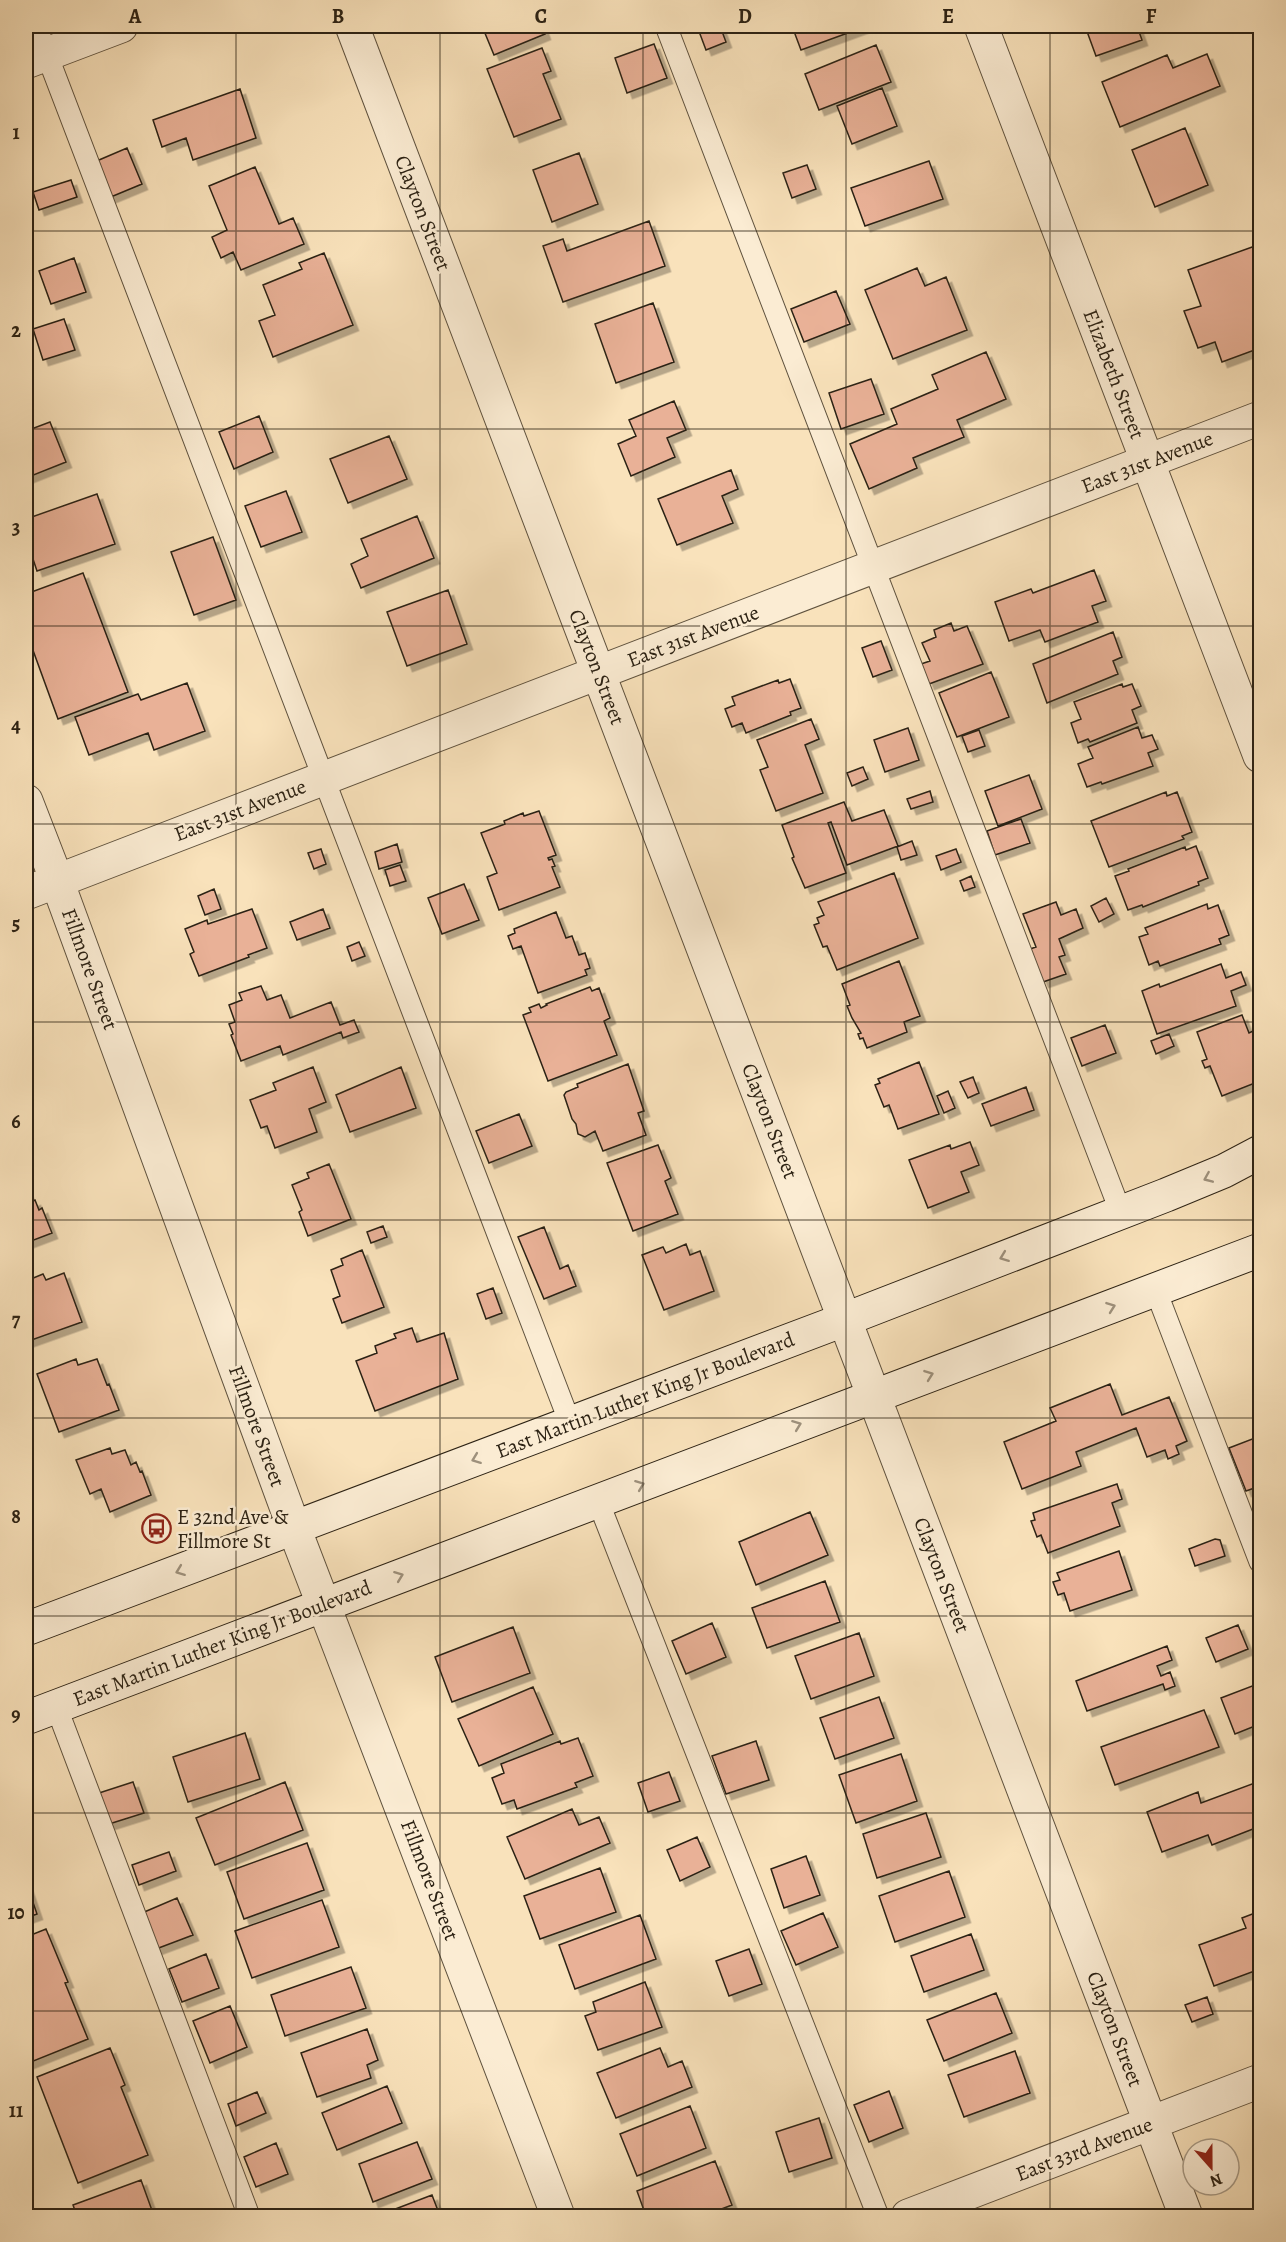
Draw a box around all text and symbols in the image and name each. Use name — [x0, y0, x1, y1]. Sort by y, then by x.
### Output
text: A — [128, 3, 142, 30]
text: B — [332, 3, 344, 30]
text: C — [535, 3, 547, 30]
text: D — [738, 3, 752, 30]
text: E — [942, 3, 954, 30]
text: F — [1146, 3, 1157, 30]
text: 1 — [12, 119, 20, 146]
street label: Clayton Street — [388, 151, 458, 275]
street label: Elizabeth Street — [1076, 305, 1152, 443]
text: 2 — [11, 317, 21, 344]
street label: East 31st Avenue — [1077, 424, 1217, 500]
text: 3 — [12, 514, 20, 541]
street label: East 31st Avenue — [623, 598, 763, 674]
street label: Clayton Street — [562, 605, 632, 729]
text: 4 — [11, 712, 21, 739]
street label: East 31st Avenue — [170, 772, 310, 848]
street label: Fillmore Street — [55, 904, 125, 1034]
text: 5 — [12, 910, 20, 937]
street label: Clayton Street — [735, 1059, 805, 1183]
text: 6 — [11, 1108, 21, 1135]
one-way arrow — [1204, 1171, 1215, 1183]
one-way arrow — [999, 1250, 1010, 1263]
one-way arrow — [1106, 1302, 1116, 1315]
text: 7 — [12, 1306, 21, 1333]
street label: East Martin Luther King Jr Boulevard — [492, 1325, 799, 1465]
street label: Fillmore Street — [222, 1361, 292, 1491]
one-way arrow — [923, 1370, 933, 1383]
one-way arrow — [791, 1420, 802, 1433]
one-way arrow — [471, 1452, 482, 1464]
one-way arrow — [634, 1480, 645, 1492]
text: 8 — [11, 1503, 21, 1530]
place label: E 32nd Ave & Fillmore St — [177, 1503, 289, 1555]
bus stop icon: E 32nd Ave & Fillmore St — [140, 1513, 172, 1545]
street label: Clayton Street — [907, 1513, 977, 1637]
one-way arrow — [175, 1563, 186, 1576]
one-way arrow — [392, 1571, 403, 1583]
street label: East Martin Luther King Jr Boulevard — [69, 1573, 376, 1713]
text: 9 — [11, 1701, 21, 1728]
street label: Fillmore Street — [394, 1815, 466, 1945]
text: 10 — [7, 1899, 25, 1926]
street label: Clayton Street — [1080, 1967, 1150, 2091]
text: 11 — [9, 2097, 23, 2124]
street label: East 33rd Avenue — [1011, 2110, 1157, 2188]
north arrow — [1181, 2137, 1241, 2197]
text: N — [1206, 2168, 1225, 2193]

